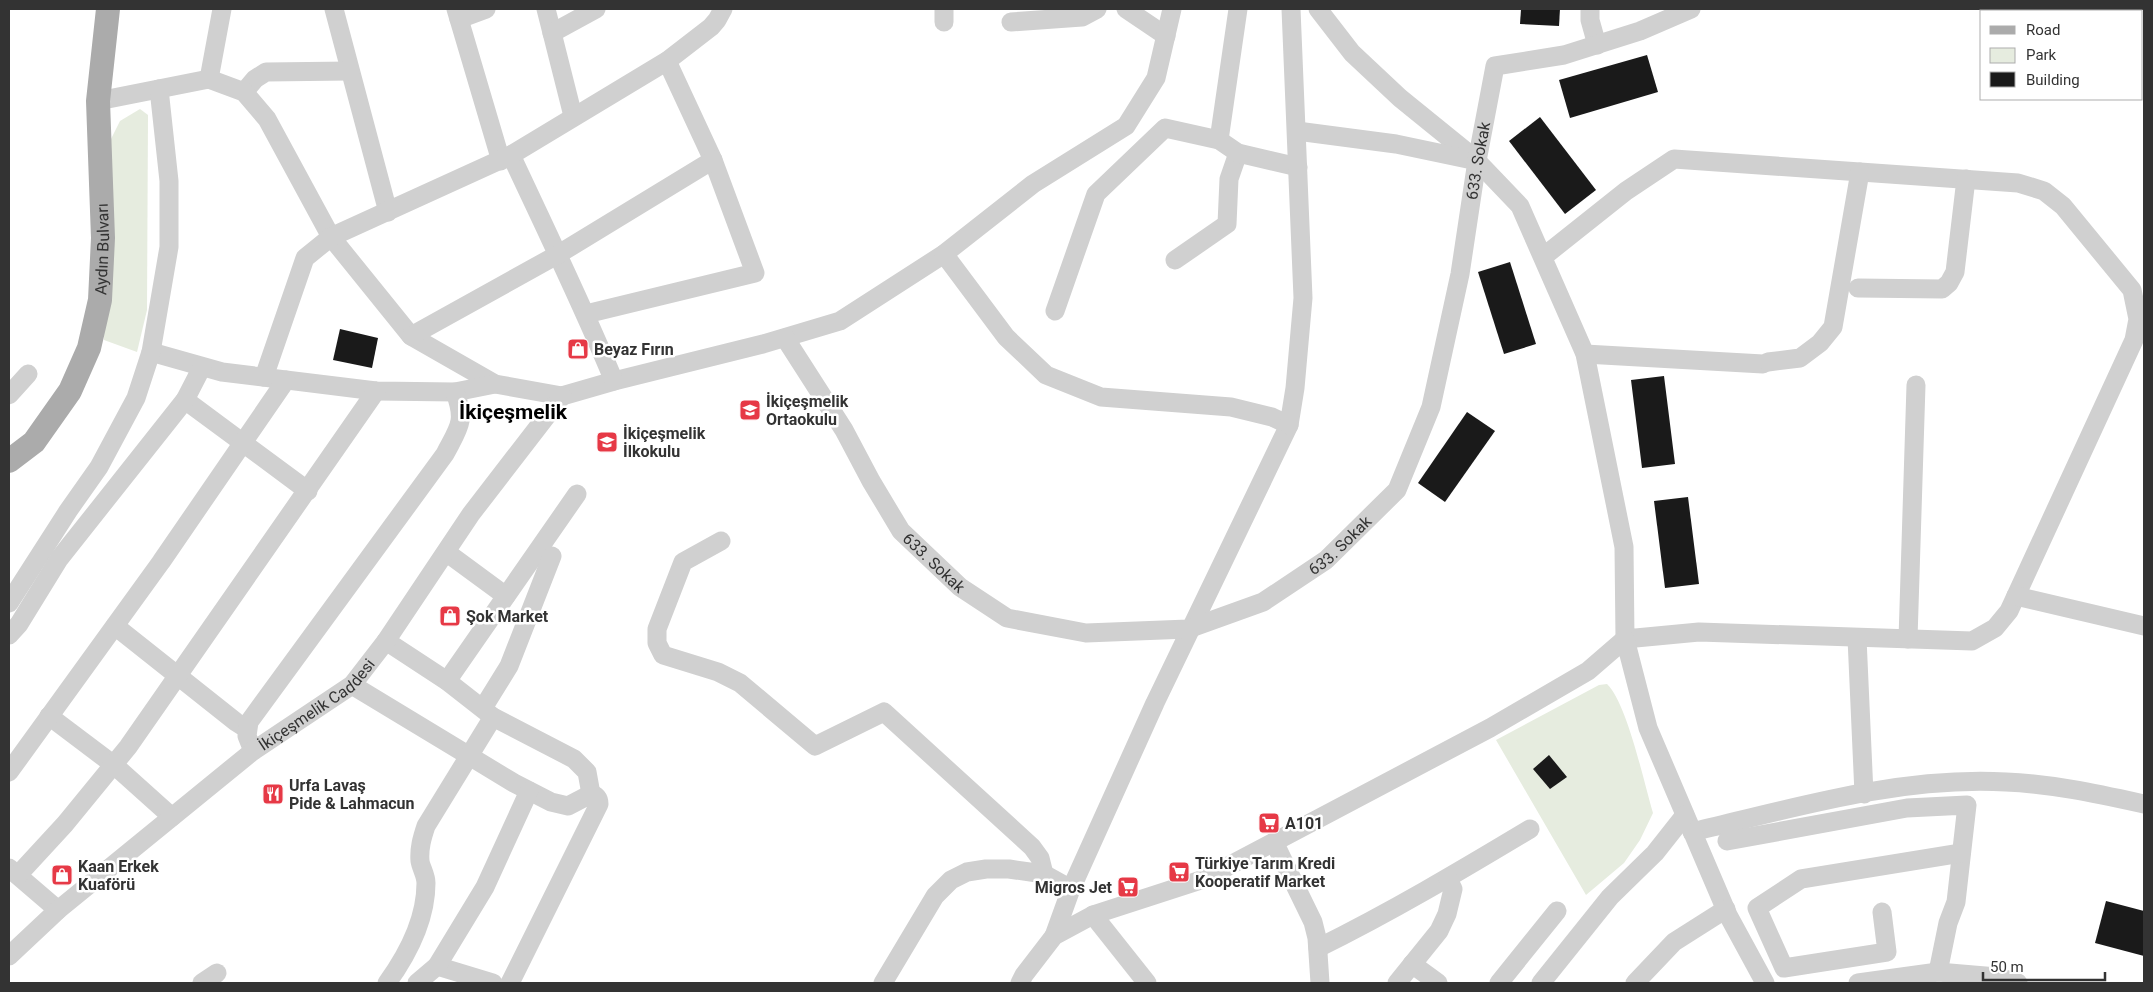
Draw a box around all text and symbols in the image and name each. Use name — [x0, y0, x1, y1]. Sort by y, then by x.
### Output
legend — [1980, 10, 2143, 100]
text: Road — [2026, 21, 2060, 39]
text: Park — [2026, 46, 2057, 64]
text: Building — [2026, 71, 2080, 89]
street label: 633. Sokak — [1462, 119, 1494, 201]
street label: Aydın Bulvarı — [91, 203, 113, 295]
shop icon: Beyaz Fırın — [566, 337, 590, 361]
place label: Beyaz Fırın — [594, 340, 674, 359]
place label: İkiçeşmelik Ortaokulu — [766, 392, 849, 429]
school or university icon: İkiçeşmelik Ortaokulu — [738, 398, 762, 422]
district label: İkiçeşmelik — [459, 400, 568, 424]
place label: İkiçeşmelik İlkokulu — [623, 424, 706, 461]
school or university icon: İkiçeşmelik İlkokulu — [595, 430, 619, 454]
street label: 633. Sokak — [1305, 511, 1376, 579]
street label: 633. Sokak — [899, 528, 970, 597]
shop icon: Şok Market — [438, 604, 462, 628]
place label: Şok Market — [466, 607, 549, 626]
street label: İkiçeşmelik Caddesi — [255, 655, 378, 754]
place label: Urfa Lavaş Pide & Lahmacun — [289, 776, 415, 813]
restaurant icon: Urfa Lavaş Pide & Lahmacun — [261, 782, 285, 806]
supermarket icon: A101 — [1257, 811, 1281, 835]
place label: A101 — [1285, 814, 1323, 833]
place label: Türkiye Tarım Kredi Kooperatif Market — [1195, 854, 1335, 891]
place label: Kaan Erkek Kuaförü — [78, 857, 159, 894]
supermarket icon: Türkiye Tarım Kredi Kooperatif Market — [1167, 860, 1191, 884]
shop icon: Kaan Erkek Kuaförü — [50, 863, 74, 887]
supermarket icon: Migros Jet — [1116, 875, 1140, 899]
place label: Migros Jet — [1035, 878, 1113, 897]
scale bar — [1983, 950, 2106, 982]
text: 50 m — [1990, 958, 2024, 976]

